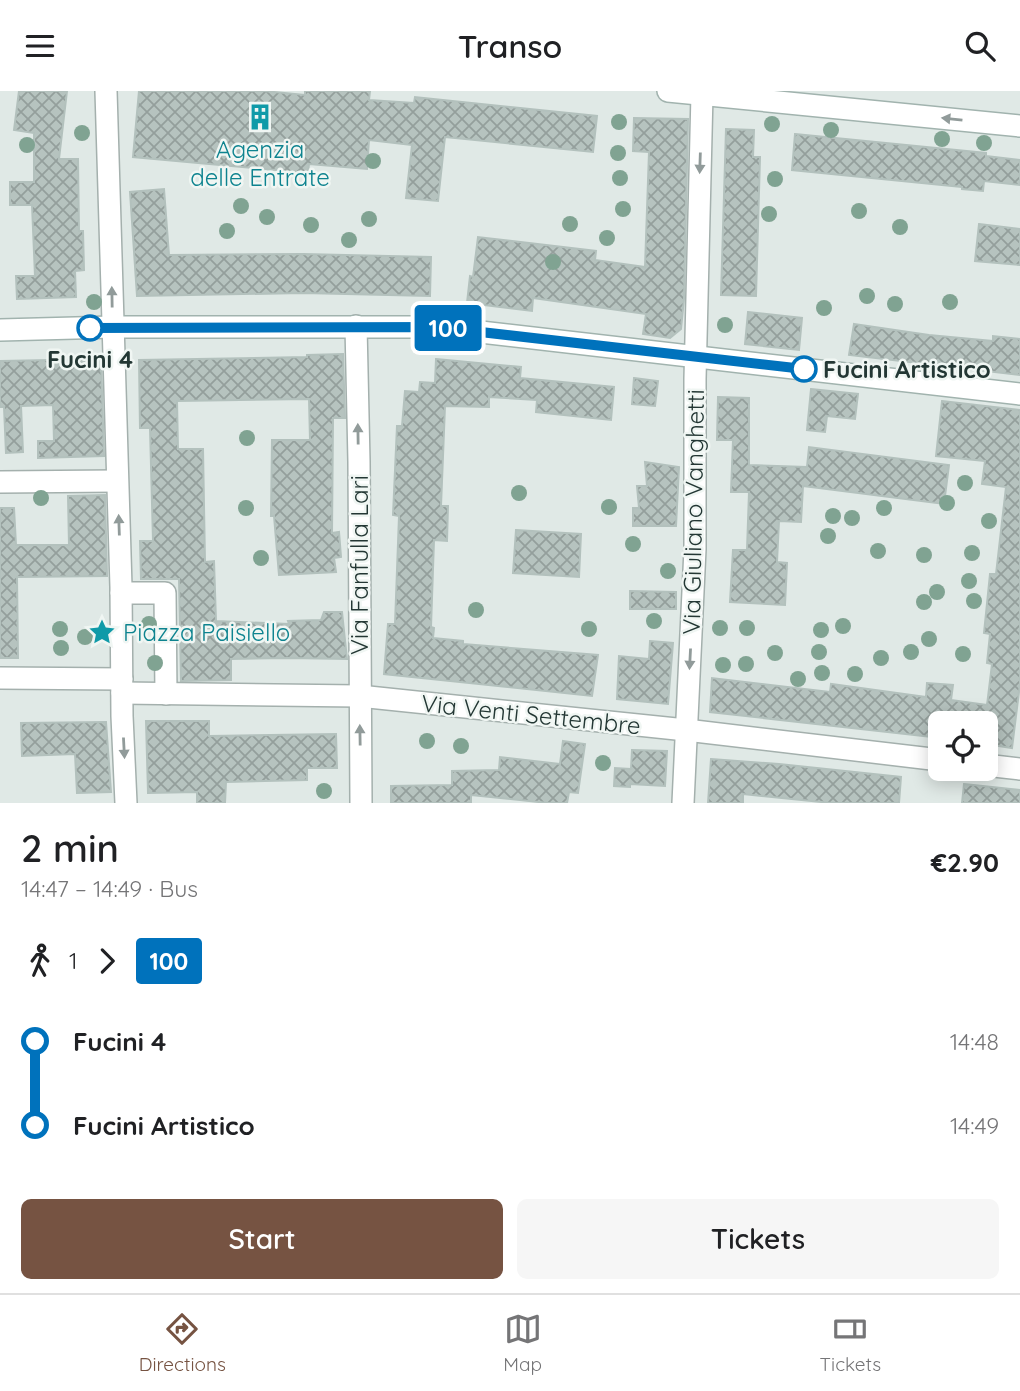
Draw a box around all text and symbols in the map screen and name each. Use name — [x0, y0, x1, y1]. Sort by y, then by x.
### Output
text: Transo — [458, 26, 562, 66]
icon: menu — [21, 27, 59, 65]
icon: search — [961, 27, 999, 65]
building icon: Agenzia delle Entrate — [245, 102, 275, 132]
one-way arrow — [941, 113, 963, 124]
place label: Agenzia delle Entrate — [190, 134, 330, 192]
one-way arrow — [695, 152, 706, 174]
one-way arrow — [106, 286, 117, 308]
line badge: 100 — [408, 305, 488, 351]
text: 100 — [429, 313, 467, 343]
marker: Fucini 4 — [77, 315, 103, 341]
place label: Fucini 4 — [47, 344, 133, 374]
place label: Fucini Artistico — [823, 354, 991, 384]
marker: Fucini Artistico — [791, 356, 817, 382]
street label: Via Giuliano Vanghetti — [676, 389, 710, 635]
one-way arrow — [352, 423, 364, 445]
street label: Via Fanfulla Lari — [344, 475, 374, 655]
one-way arrow — [113, 513, 124, 535]
place icon: Piazza Paisiello — [87, 617, 117, 647]
place label: Piazza Paisiello — [123, 617, 290, 647]
one-way arrow — [684, 649, 695, 671]
street label: Via Venti Settembre — [420, 688, 642, 740]
map controls — [928, 711, 998, 781]
button: locate — [928, 711, 998, 781]
one-way arrow — [354, 724, 366, 746]
one-way arrow — [118, 737, 129, 759]
text: 2 min — [21, 824, 119, 872]
text: €2.90 — [931, 846, 999, 879]
text: 14:47 – 14:49 · Bus — [21, 874, 198, 903]
icon: walk — [21, 942, 59, 980]
icon: forward — [88, 942, 126, 980]
text: 1 — [69, 946, 78, 975]
text: 100 — [150, 946, 188, 976]
text: Fucini 4 — [73, 1025, 166, 1058]
text: 14:48 — [950, 1027, 999, 1056]
text: Fucini Artistico — [73, 1109, 255, 1142]
text: 14:49 — [950, 1111, 999, 1140]
button: Start — [21, 1199, 503, 1279]
button: Tickets — [517, 1199, 999, 1279]
tab: Directions — [139, 1310, 226, 1376]
tab: Map — [503, 1310, 542, 1376]
tab: Tickets — [820, 1310, 881, 1376]

